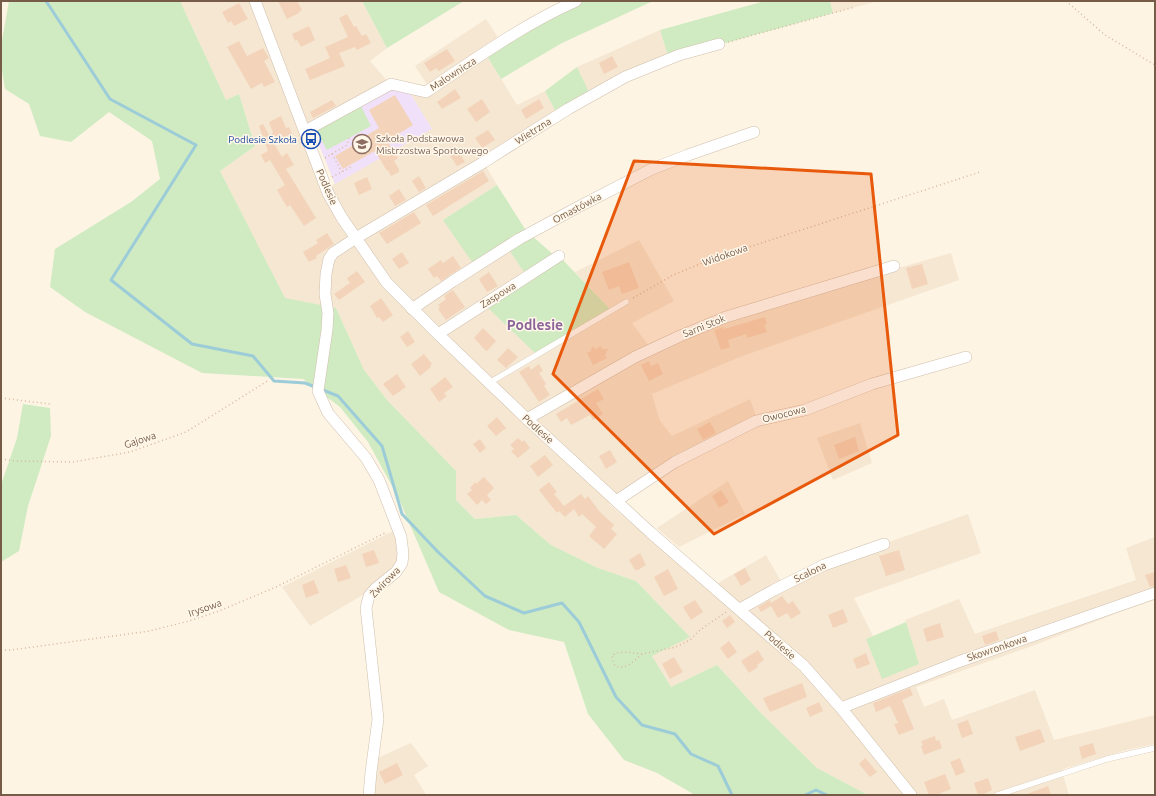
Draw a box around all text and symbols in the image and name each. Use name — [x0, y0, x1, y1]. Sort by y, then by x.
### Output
street label: Malownicza — [428, 55, 478, 93]
street label: Wietrzna — [513, 116, 553, 146]
bus stop icon: Podlesie Szkoła — [300, 128, 322, 150]
school or university icon: Szkoła Podstawowa Mistrzostwa Sportowego — [351, 133, 373, 155]
place label: Szkoła Podstawowa Mistrzostwa Sportowego — [376, 133, 488, 156]
place label: Podlesie Szkoła — [228, 134, 297, 145]
street label: Podlesie — [314, 167, 340, 207]
street label: Omastówka — [551, 191, 603, 225]
street label: Widokowa — [701, 242, 749, 268]
street label: Zaspowa — [478, 280, 518, 310]
street label: Sarni Stok — [681, 313, 727, 339]
district label: Podlesie — [507, 317, 563, 333]
street label: Owocowa — [761, 403, 807, 425]
street label: Podlesie — [520, 412, 556, 446]
street label: Gajowa — [123, 430, 157, 450]
street label: Scalona — [792, 560, 828, 584]
street label: Żwirowa — [368, 564, 402, 600]
street label: Irysowa — [187, 597, 223, 619]
street label: Podlesie — [762, 628, 798, 662]
street label: Skowronkowa — [966, 633, 1028, 663]

